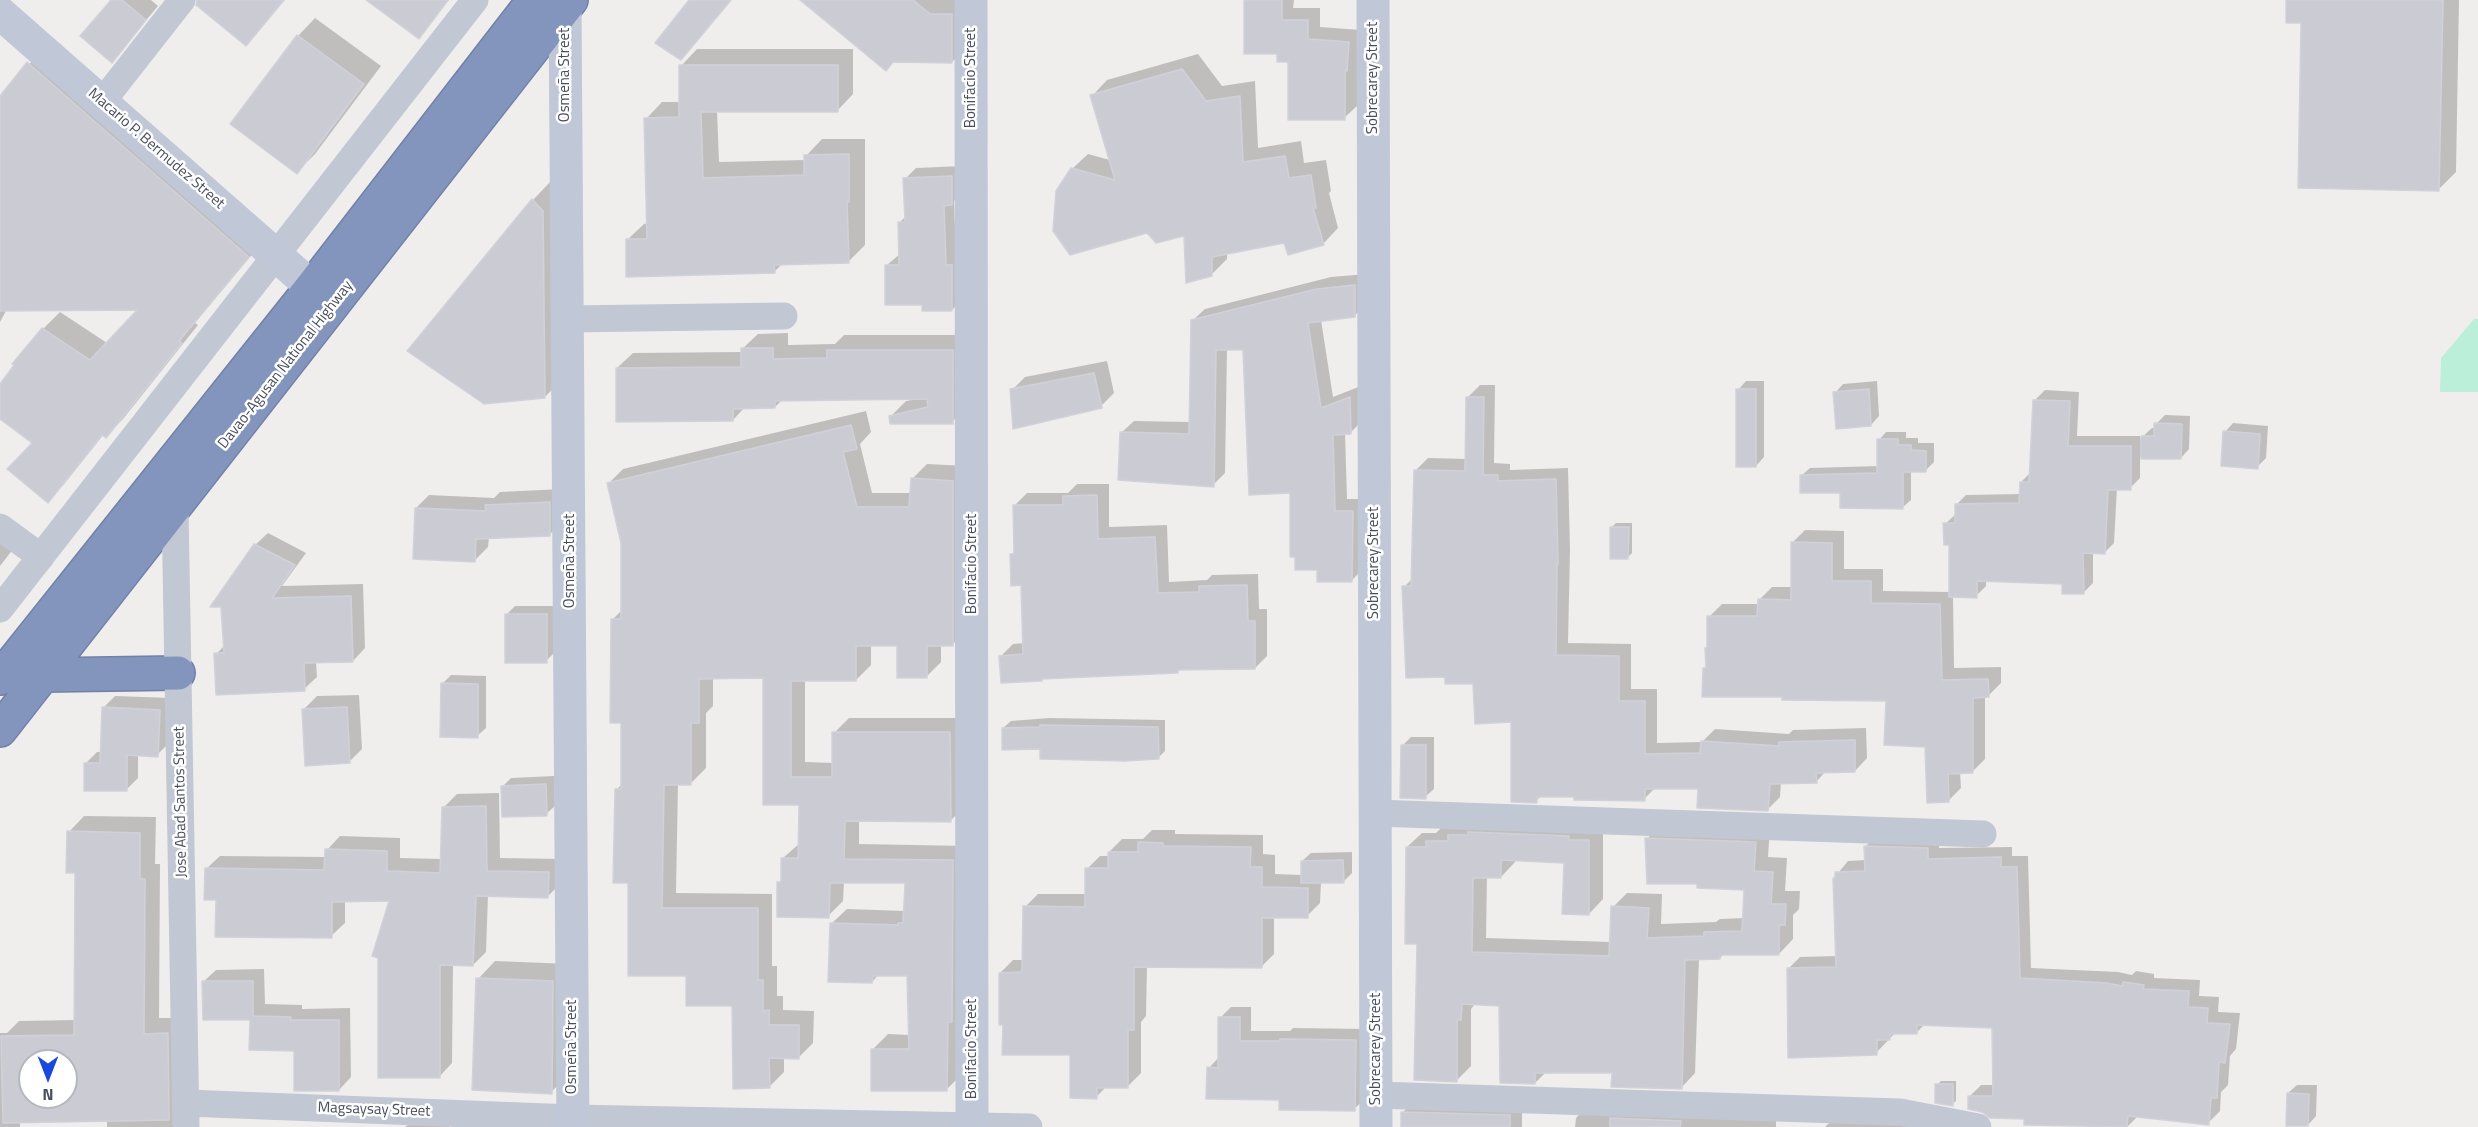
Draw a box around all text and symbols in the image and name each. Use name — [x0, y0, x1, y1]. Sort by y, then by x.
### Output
street label: Sobrecarey Street — [1364, 22, 1382, 134]
street label: Osmeña Street — [556, 28, 574, 122]
street label: Bonifacio Street — [962, 28, 980, 128]
street label: Macario P. Bermudez Street — [84, 85, 228, 213]
street label: Davao-Agusan National Highway — [215, 278, 357, 452]
street label: Sobrecarey Street — [1365, 507, 1383, 619]
street label: Osmeña Street — [561, 514, 579, 608]
street label: Bonifacio Street — [963, 514, 981, 614]
street label: Jose Abad Santos Street — [171, 726, 191, 878]
street label: Sobrecarey Street — [1367, 993, 1385, 1105]
street label: Bonifacio Street — [963, 999, 981, 1099]
street label: Osmeña Street — [563, 1000, 581, 1094]
north arrow — [18, 1049, 78, 1109]
text: N — [42, 1083, 54, 1107]
street label: Magsaysay Street — [317, 1099, 431, 1121]

